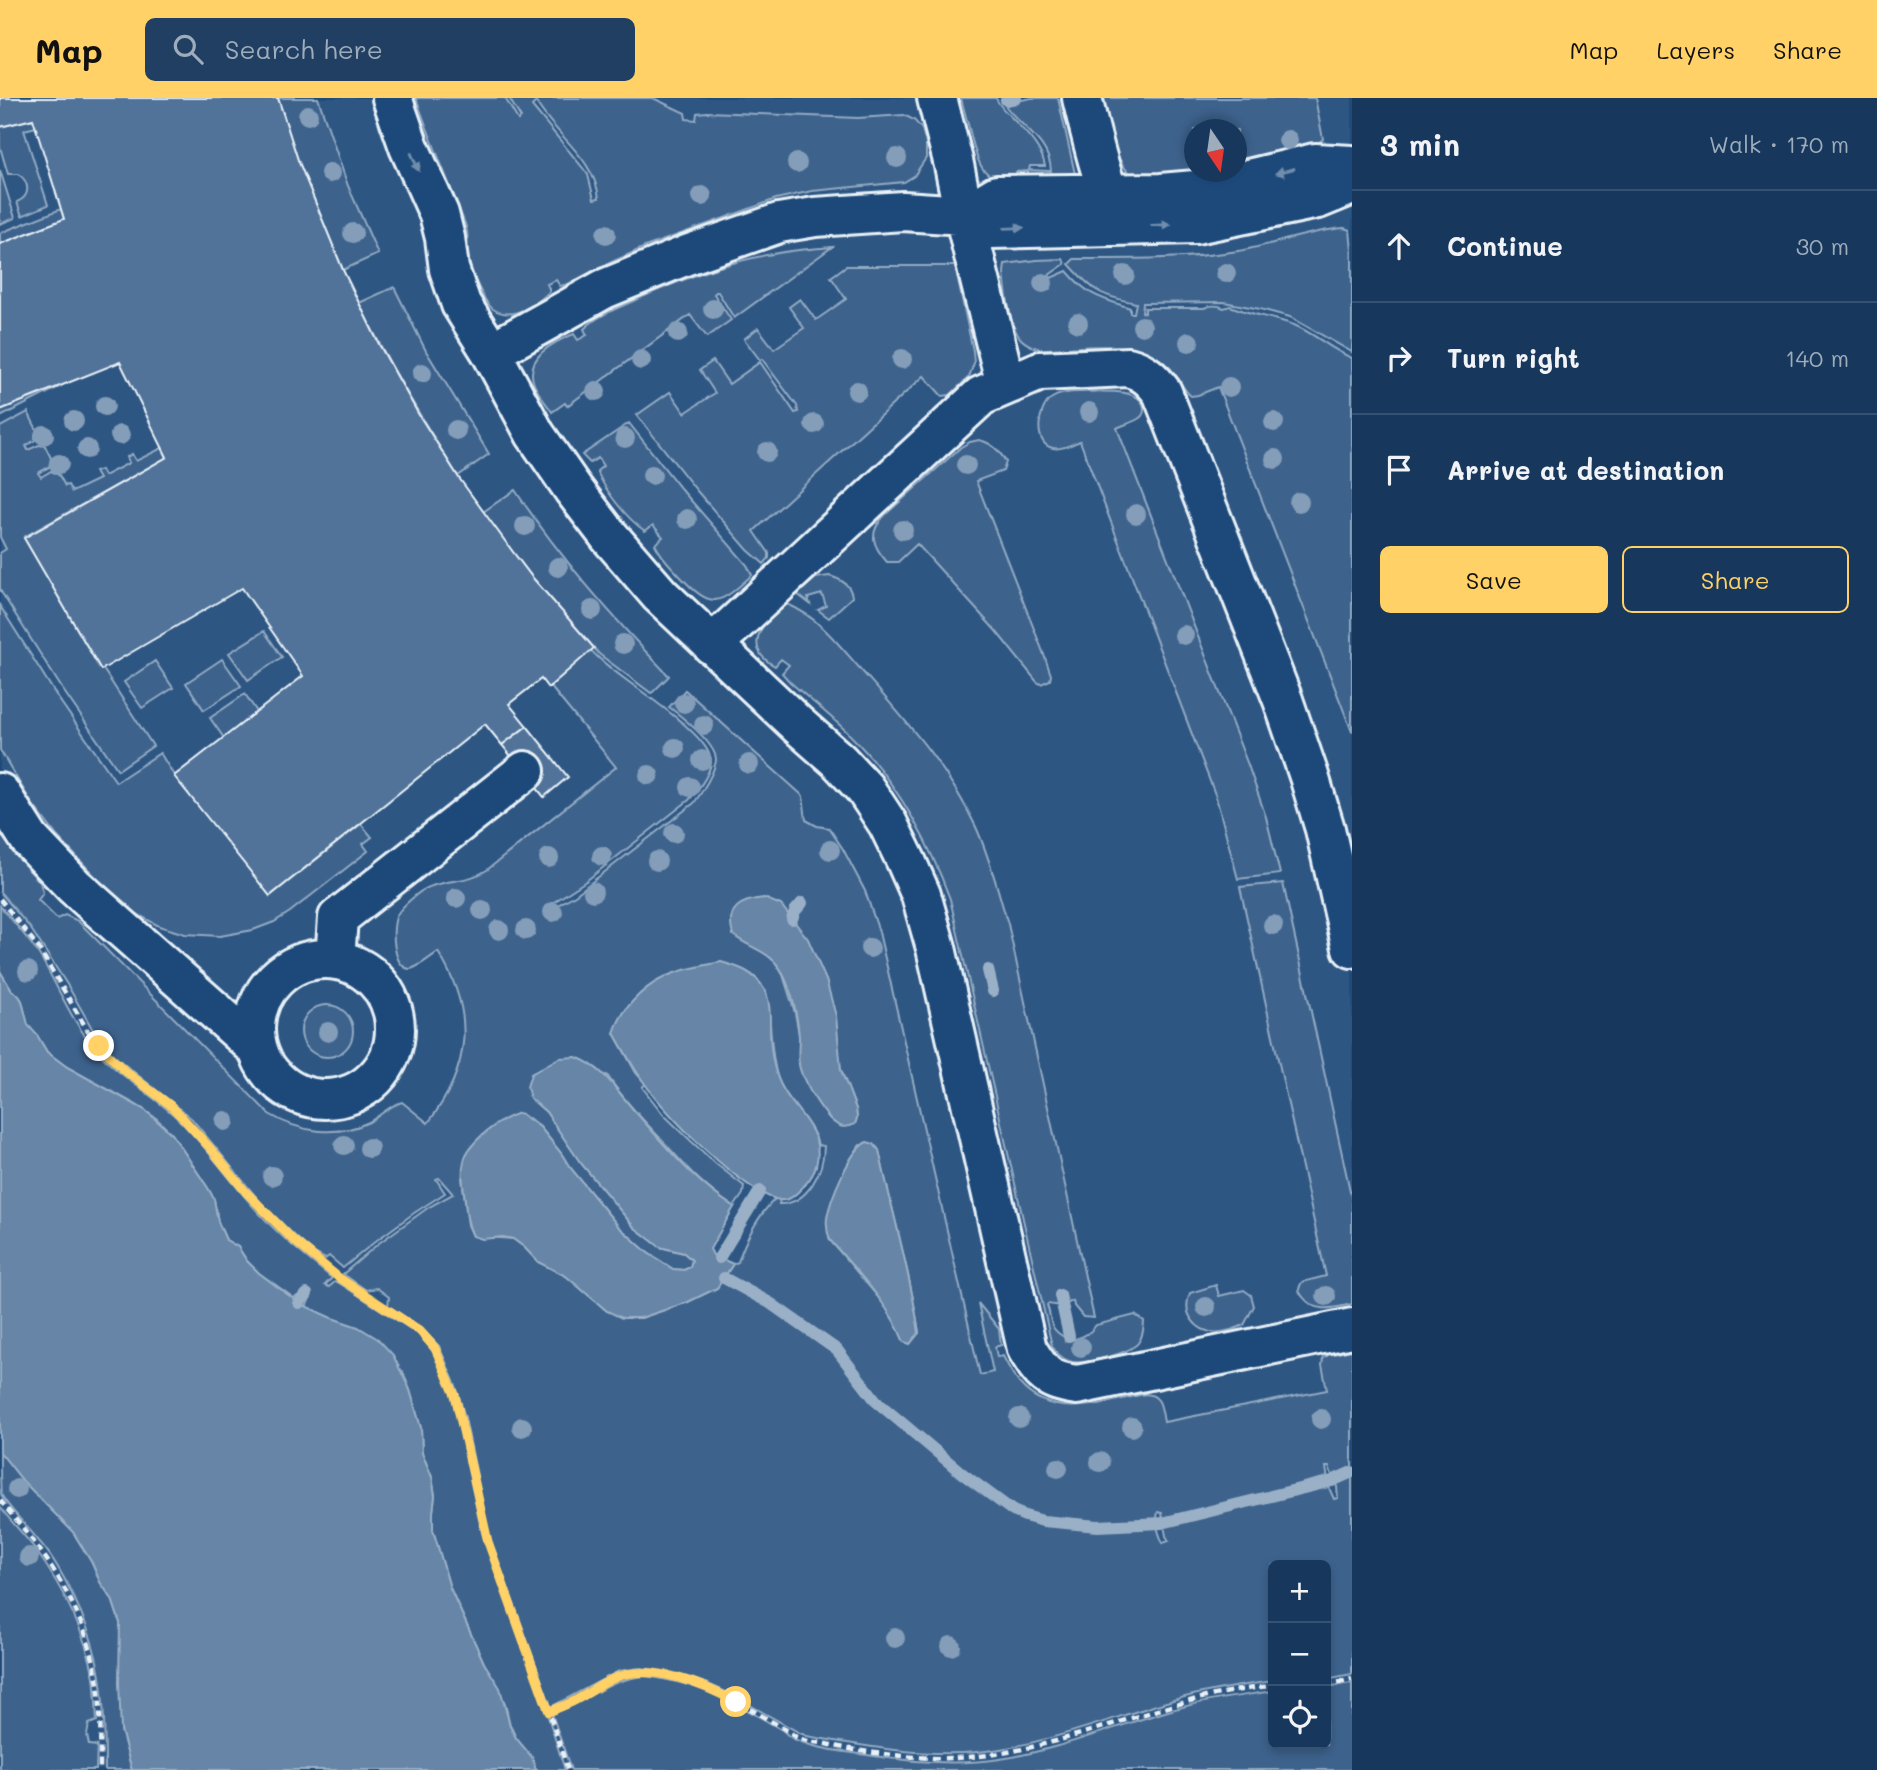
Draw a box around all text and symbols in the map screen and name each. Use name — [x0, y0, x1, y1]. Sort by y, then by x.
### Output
search box — [145, 18, 635, 81]
text: Map — [35, 28, 103, 71]
icon: search — [169, 30, 207, 68]
text: Search here — [225, 32, 383, 66]
text: Map — [1570, 34, 1618, 65]
text: Layers — [1656, 34, 1735, 65]
text: Share — [1773, 34, 1842, 65]
north arrow — [1184, 119, 1247, 182]
text: 3 min — [1380, 124, 1460, 164]
text: Walk · 170 m — [1709, 129, 1849, 159]
one-way arrow — [409, 152, 421, 172]
one-way arrow — [1274, 166, 1296, 177]
one-way arrow — [1150, 219, 1172, 230]
one-way arrow — [1004, 223, 1026, 234]
icon: ahead — [1380, 227, 1418, 265]
text: Continue — [1447, 229, 1563, 263]
text: 30 m — [1796, 231, 1849, 261]
icon: right — [1380, 339, 1418, 377]
text: Turn right — [1447, 341, 1580, 375]
text: 140 m — [1785, 343, 1849, 373]
icon: arrive — [1380, 451, 1418, 489]
text: Arrive at destination — [1447, 453, 1724, 487]
button: Save — [1380, 546, 1608, 613]
button: Share — [1622, 546, 1849, 613]
route end — [83, 1030, 114, 1061]
map controls — [1268, 1560, 1331, 1749]
button: + — [1268, 1560, 1331, 1623]
button: − — [1268, 1623, 1331, 1686]
route start — [720, 1686, 751, 1717]
button: locate — [1268, 1686, 1331, 1749]

